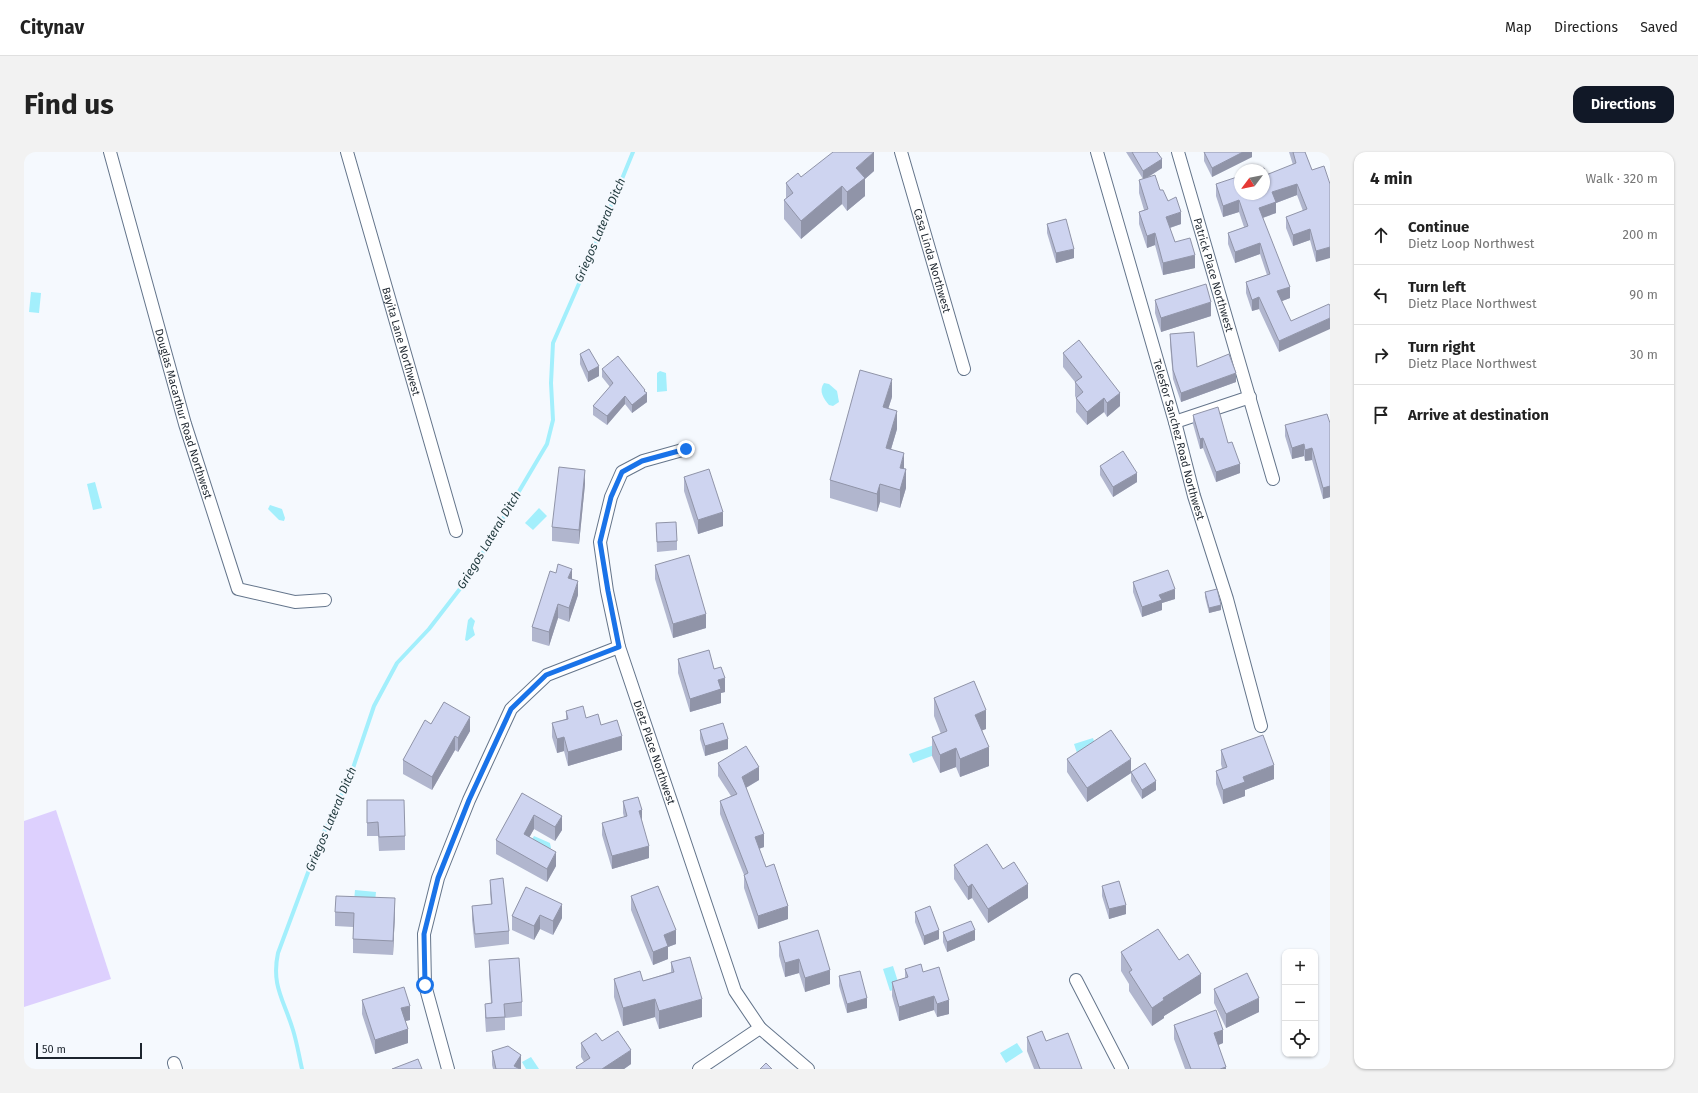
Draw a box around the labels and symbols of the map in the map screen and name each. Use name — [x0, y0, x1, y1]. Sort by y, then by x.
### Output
north arrow — [1234, 164, 1270, 200]
water label: Griegos Lateral Ditch — [572, 176, 628, 284]
street label: Casa Linda Northwest — [911, 207, 953, 314]
street label: Patrick Place Northwest — [1191, 217, 1236, 334]
street label: Bayita Lane Northwest — [379, 286, 423, 397]
street label: Douglas Macarthur Road Northwest — [152, 327, 215, 501]
street label: Telesfor Sanchez Road Northwest — [1150, 358, 1207, 522]
route end — [677, 440, 695, 458]
water label: Griegos Lateral Ditch — [454, 488, 524, 592]
street label: Dietz Place Northwest — [631, 699, 678, 806]
water label: Griegos Lateral Ditch — [303, 765, 359, 873]
route start — [416, 976, 434, 994]
scale bar — [36, 1041, 142, 1060]

